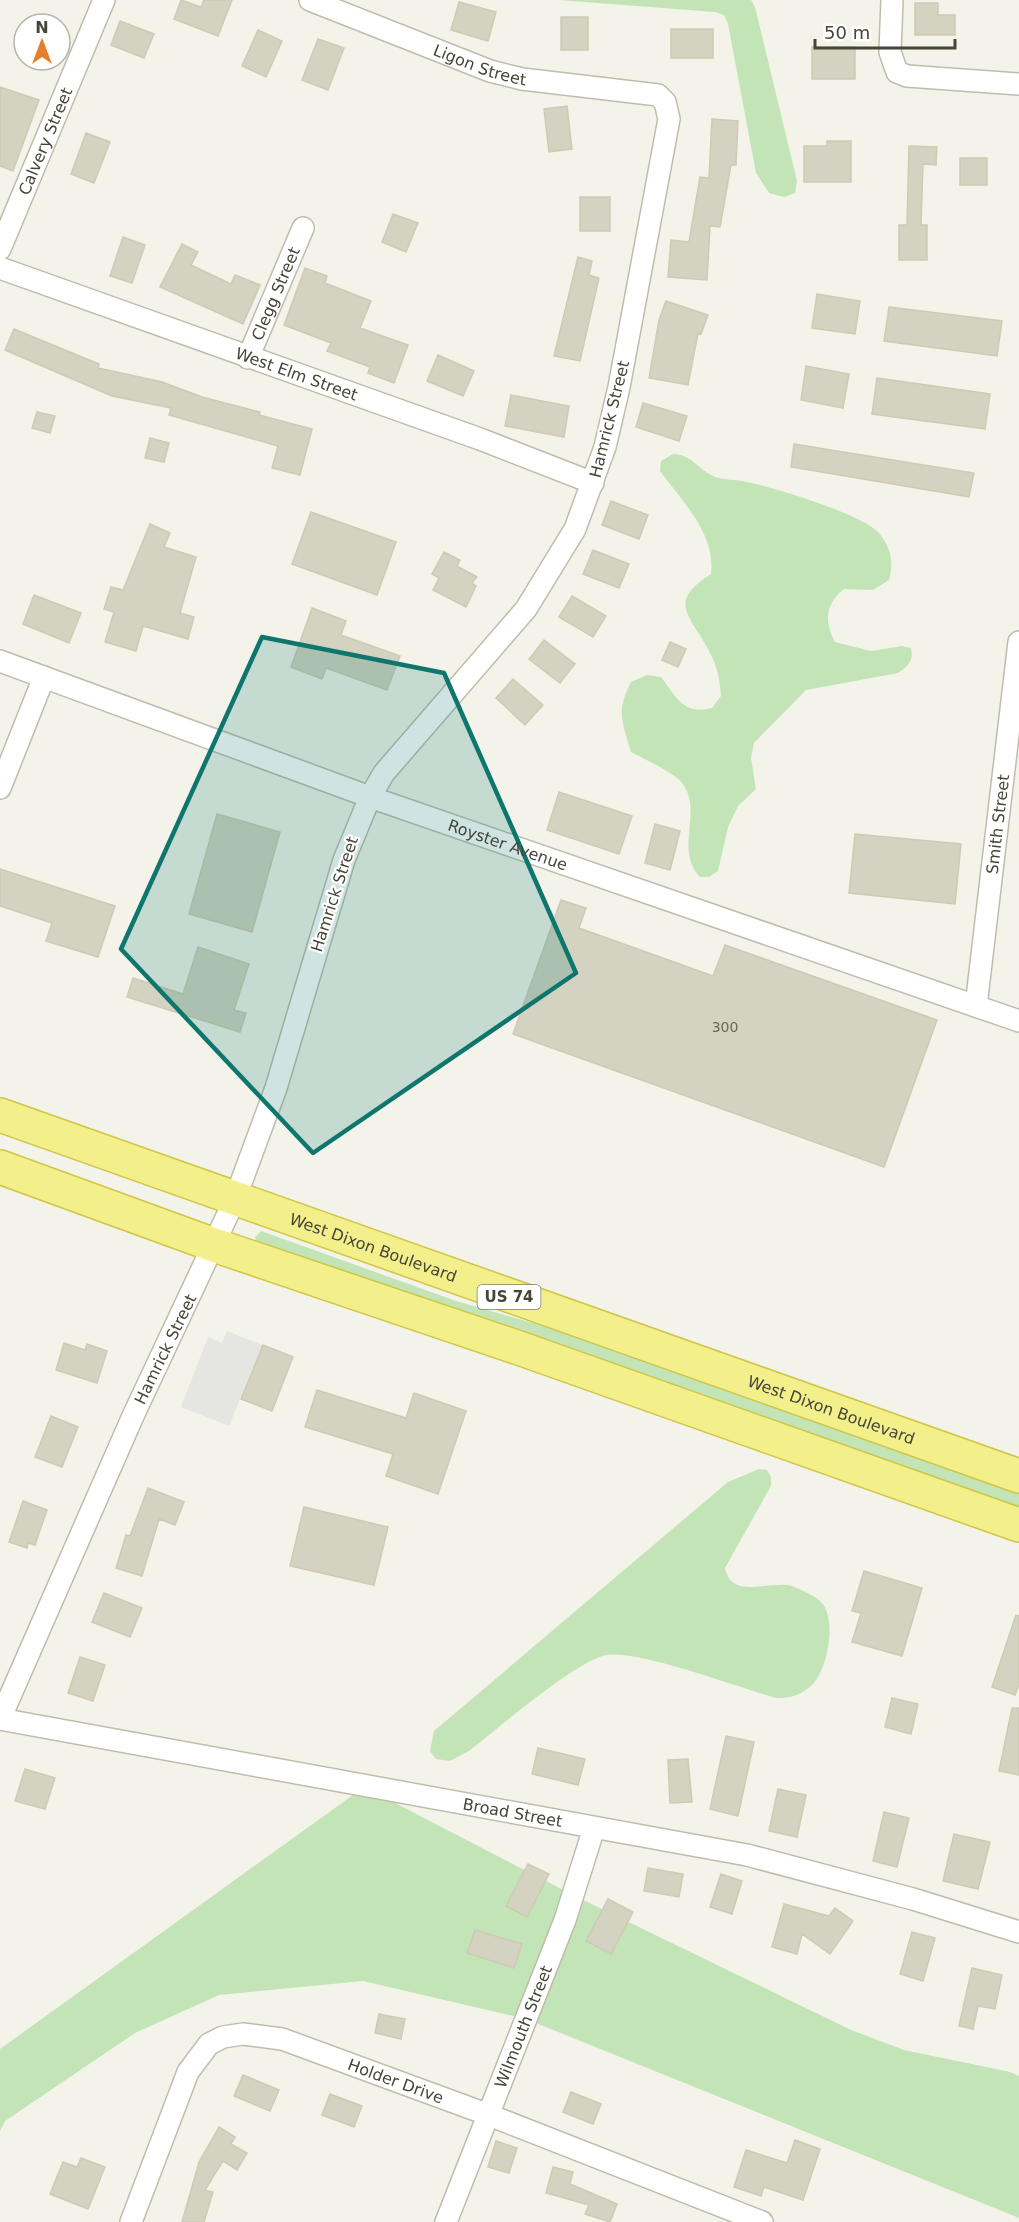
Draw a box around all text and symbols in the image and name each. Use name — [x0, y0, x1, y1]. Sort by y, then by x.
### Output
north arrow — [12, 12, 72, 72]
scale bar — [815, 12, 954, 50]
text: N — [35, 18, 49, 37]
text: 50 m — [824, 22, 870, 43]
street label: Ligon Street — [430, 41, 527, 89]
street label: Calvery Street — [15, 85, 76, 198]
street label: Clegg Street — [248, 244, 304, 343]
street label: West Elm Street — [233, 344, 360, 405]
street label: Hamrick Street — [586, 358, 633, 480]
street label: Smith Street — [983, 773, 1013, 875]
street label: Royster Avenue — [445, 816, 570, 874]
street label: Hamrick Street — [307, 834, 362, 954]
house number: 300 — [712, 1019, 738, 1035]
street label: West Dixon Boulevard — [287, 1209, 459, 1286]
road number: US 74 — [478, 1285, 540, 1309]
street label: Hamrick Street — [131, 1291, 200, 1407]
street label: West Dixon Boulevard — [745, 1372, 917, 1448]
street label: Broad Street — [461, 1794, 564, 1831]
street label: Wilmouth Street — [491, 1963, 556, 2091]
street label: Holder Drive — [345, 2055, 446, 2108]

